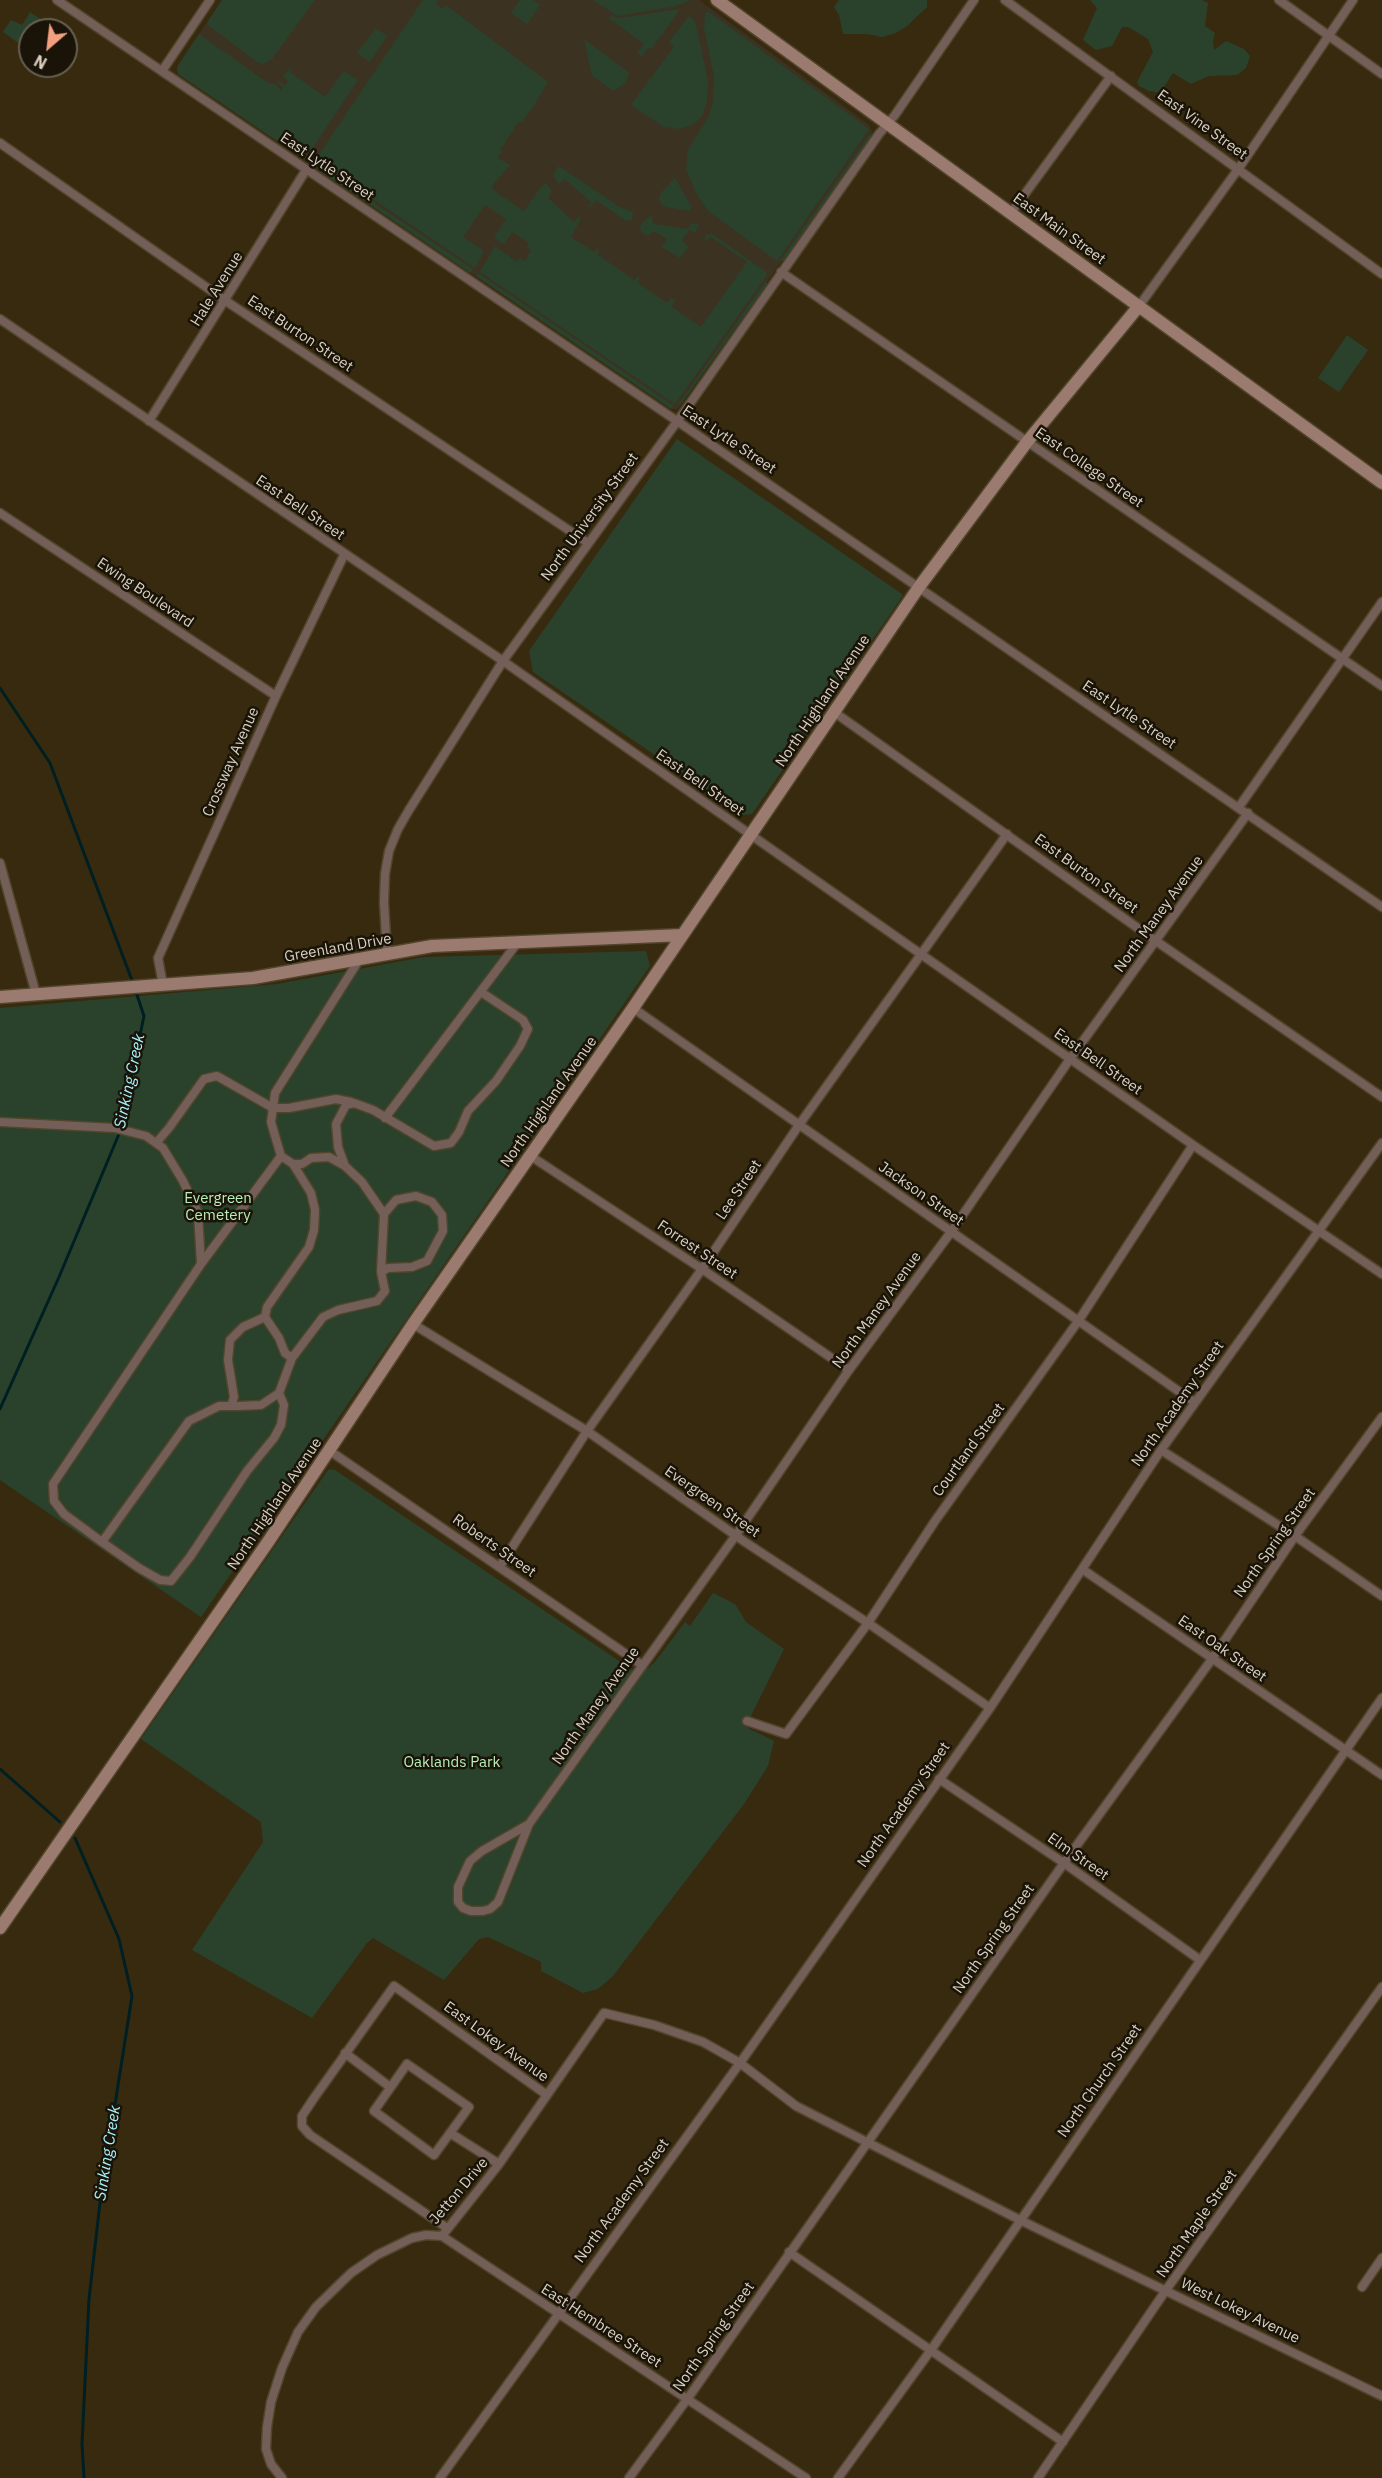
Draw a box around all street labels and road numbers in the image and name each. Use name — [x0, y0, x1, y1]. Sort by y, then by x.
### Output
street label: East Vine Street — [1153, 86, 1251, 164]
street label: East Lytle Street — [277, 129, 377, 205]
street label: East Main Street — [1009, 189, 1109, 269]
street label: Hale Avenue — [187, 248, 247, 330]
street label: East Burton Street — [244, 292, 356, 376]
street label: East Lytle Street — [679, 402, 779, 478]
street label: East College Street — [1032, 424, 1146, 512]
street label: North University Street — [538, 449, 642, 585]
street label: East Bell Street — [252, 472, 348, 544]
street label: Ewing Boulevard — [93, 554, 197, 632]
street label: North Highland Avenue — [772, 631, 874, 771]
street label: East Lytle Street — [1079, 677, 1179, 753]
street label: Crossway Avenue — [199, 704, 263, 820]
street label: East Bell Street — [652, 746, 748, 820]
street label: East Burton Street — [1031, 830, 1141, 918]
street label: North Maney Avenue — [1111, 852, 1207, 976]
street label: Greenland Drive — [283, 930, 393, 966]
street label: East Bell Street — [1050, 1025, 1146, 1099]
street label: North Highland Avenue — [497, 1033, 601, 1171]
street label: Lee Street — [712, 1157, 766, 1223]
street label: Jackson Street — [875, 1158, 967, 1230]
street label: Forrest Street — [654, 1217, 740, 1283]
street label: North Maney Avenue — [829, 1248, 925, 1372]
street label: North Academy Street — [1128, 1338, 1228, 1470]
street label: Courtland Street — [929, 1400, 1009, 1500]
street label: North Highland Avenue — [224, 1434, 326, 1574]
street label: Evergreen Street — [661, 1462, 763, 1542]
street label: North Spring Street — [1230, 1485, 1320, 1601]
street label: Roberts Street — [449, 1511, 539, 1581]
street label: East Oak Street — [1174, 1612, 1270, 1686]
street label: North Maney Avenue — [549, 1644, 643, 1768]
street label: North Academy Street — [854, 1739, 954, 1871]
street label: Elm Street — [1044, 1829, 1112, 1885]
street label: North Spring Street — [949, 1881, 1039, 1997]
street label: East Lokey Avenue — [440, 1998, 552, 2086]
street label: North Church Street — [1054, 2021, 1146, 2141]
street label: North Academy Street — [571, 2135, 673, 2267]
street label: Jetton Drive — [426, 2154, 492, 2228]
street label: North Maple Street — [1153, 2167, 1241, 2281]
street label: West Lokey Avenue — [1178, 2274, 1302, 2348]
street label: North Spring Street — [669, 2279, 759, 2395]
street label: East Hembree Street — [537, 2280, 665, 2372]

